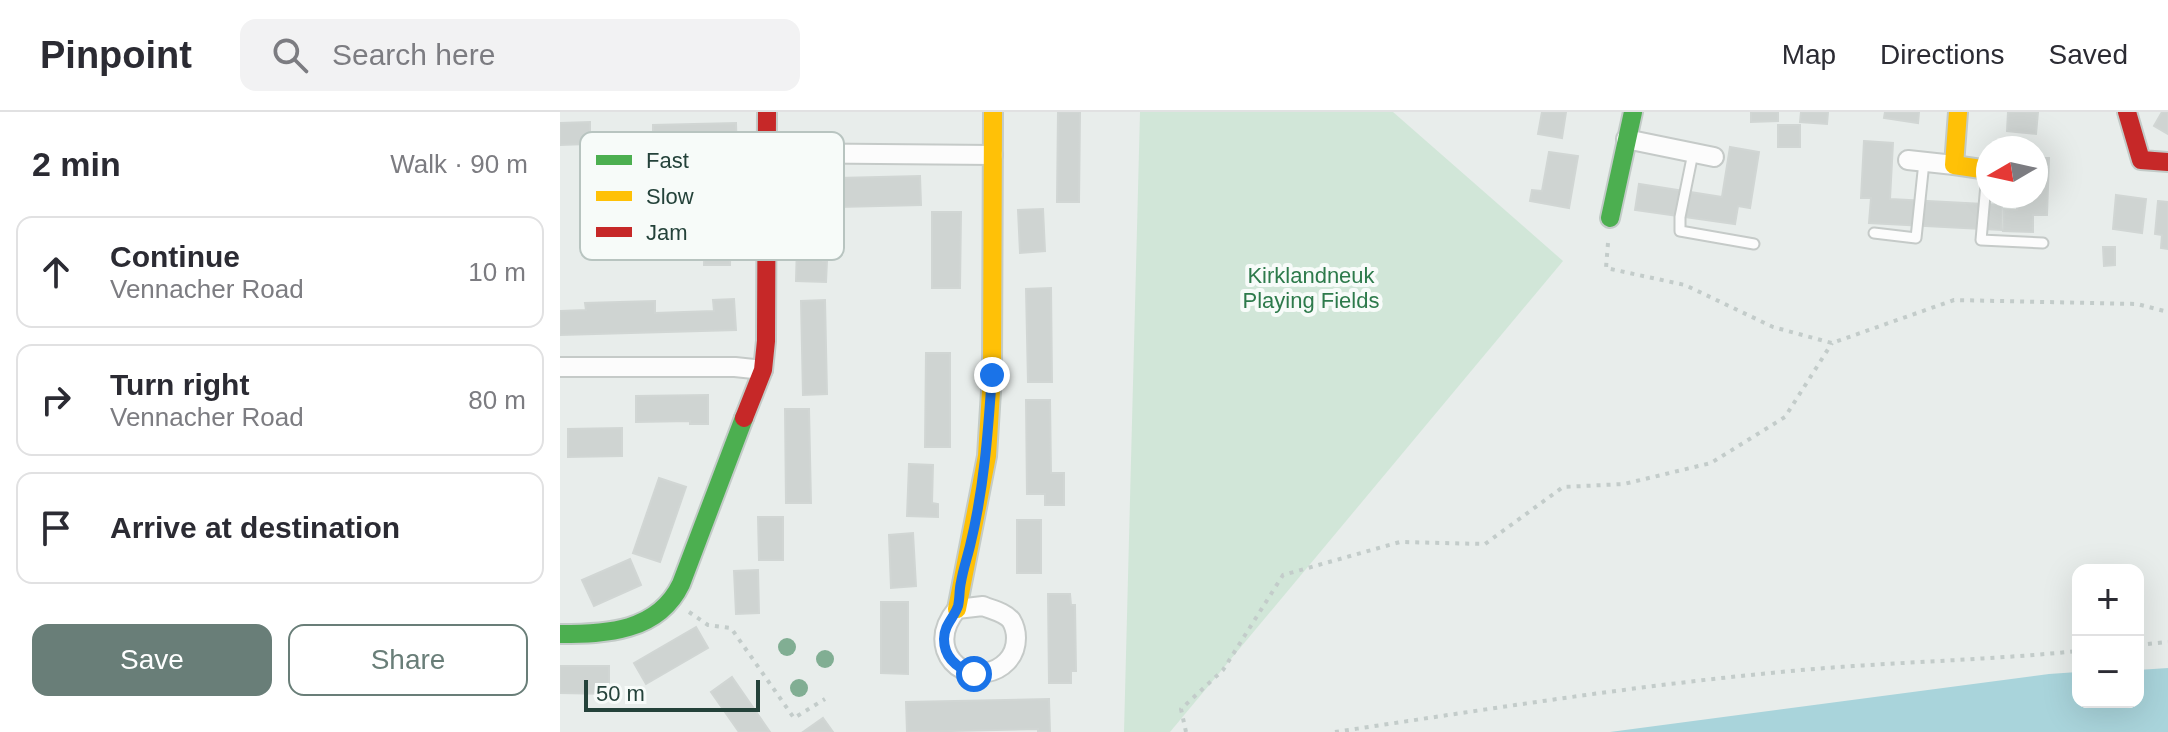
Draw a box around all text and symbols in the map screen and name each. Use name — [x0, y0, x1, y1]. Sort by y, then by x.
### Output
search box — [240, 19, 800, 91]
icon: search — [268, 33, 312, 77]
text: Pinpoint — [40, 34, 192, 76]
text: Search here — [332, 38, 495, 71]
text: Map — [1782, 39, 1836, 70]
text: Directions — [1880, 39, 2005, 70]
text: Saved — [2049, 39, 2128, 70]
legend — [580, 132, 844, 260]
north arrow — [1976, 136, 2048, 208]
text: 2 min — [32, 145, 121, 183]
text: Fast — [646, 148, 689, 173]
text: Walk · 90 m — [390, 149, 528, 179]
text: Slow — [646, 184, 694, 209]
text: Jam — [646, 220, 688, 245]
text: Continue — [110, 240, 240, 273]
icon: ahead — [34, 250, 78, 294]
text: 10 m — [468, 257, 526, 287]
park label: Kirklandneuk Playing Fields — [1243, 263, 1379, 313]
text: Vennacher Road — [110, 274, 304, 304]
route end — [974, 357, 1010, 393]
text: Turn right — [110, 368, 249, 401]
icon: right — [34, 378, 78, 422]
text: 80 m — [468, 385, 526, 415]
text: Vennacher Road — [110, 402, 304, 432]
icon: arrive — [34, 506, 78, 550]
text: Arrive at destination — [110, 511, 400, 544]
map controls — [2072, 564, 2144, 708]
button: + — [2072, 564, 2144, 636]
button: Save — [32, 624, 272, 696]
button: Share — [288, 624, 528, 696]
button: − — [2072, 636, 2144, 708]
route start — [956, 656, 992, 692]
scale bar — [584, 676, 760, 712]
text: 50 m — [596, 681, 645, 706]

